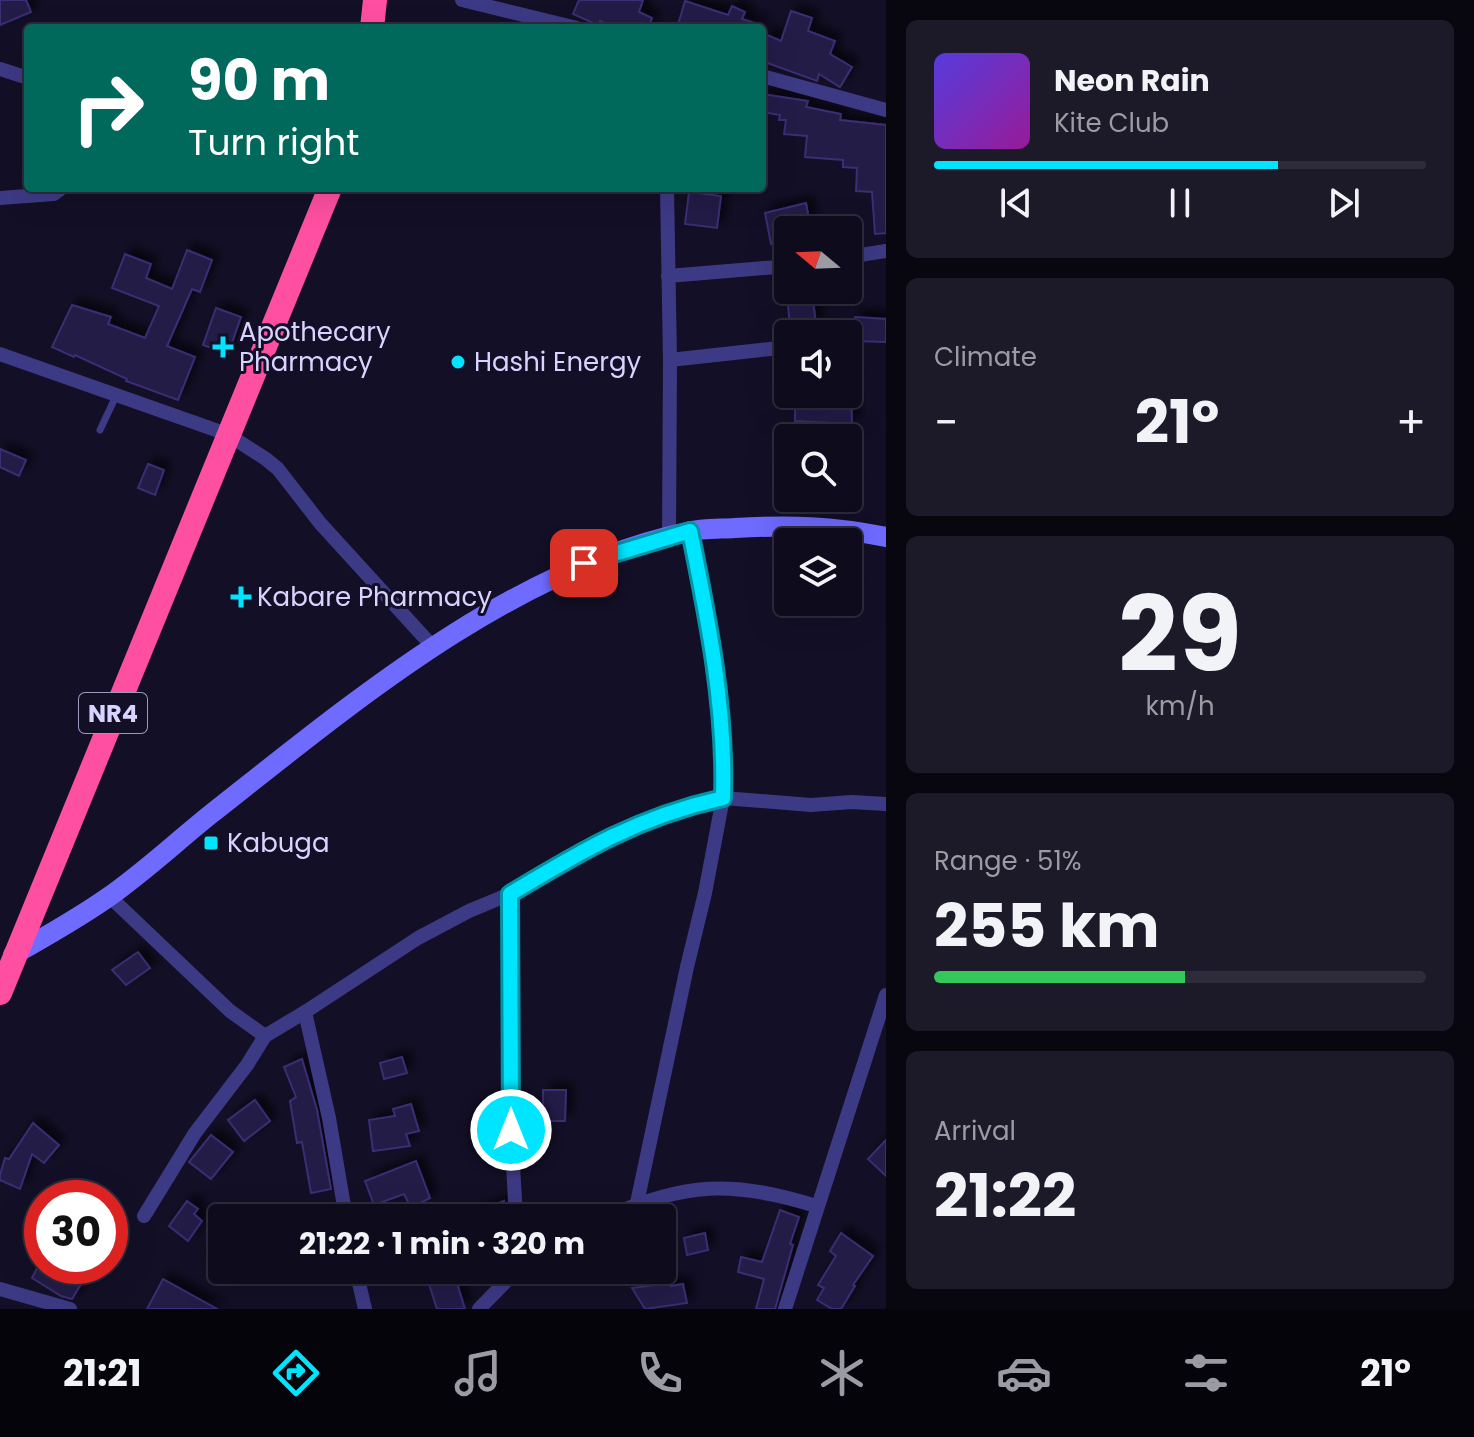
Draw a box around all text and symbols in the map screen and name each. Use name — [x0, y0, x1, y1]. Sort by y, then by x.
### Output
text: 90 m — [188, 41, 330, 120]
icon: right — [56, 56, 160, 160]
text: Neon Rain — [1054, 59, 1210, 102]
text: Kite Club — [1054, 105, 1169, 141]
text: Turn right — [188, 117, 359, 168]
icon: previous — [994, 181, 1038, 225]
icon: pause — [1158, 181, 1202, 225]
icon: next — [1322, 181, 1366, 225]
north arrow — [774, 216, 862, 304]
map controls — [774, 216, 862, 616]
place label: Apothecary Pharmacy — [239, 314, 391, 380]
button: sound — [774, 320, 862, 408]
marker: Apothecary Pharmacy — [214, 338, 232, 356]
text: Climate — [934, 339, 1037, 375]
place label: Hashi Energy — [474, 344, 641, 380]
marker: Hashi Energy — [449, 353, 467, 371]
text: 21° — [1135, 380, 1219, 464]
text: − — [934, 392, 958, 453]
text: + — [1396, 392, 1426, 453]
button: search — [774, 424, 862, 512]
button: layers — [774, 528, 862, 616]
pin — [550, 529, 618, 597]
icon: arrive — [562, 541, 606, 585]
text: 29 — [1118, 562, 1242, 707]
place label: Kabare Pharmacy — [257, 579, 492, 615]
marker: Kabare Pharmacy — [232, 588, 250, 606]
text: km/h — [1145, 688, 1215, 724]
road number: NR4 — [79, 693, 147, 733]
place label: Kabuga — [227, 825, 330, 861]
marker: Kabuga — [202, 834, 220, 852]
text: Range · 51% — [934, 843, 1082, 879]
text: 255 km — [934, 884, 1160, 968]
position arrow — [469, 1088, 553, 1172]
text: Arrival — [934, 1113, 1016, 1149]
text: 21:22 — [934, 1154, 1076, 1238]
speed limit sign: 30 — [24, 1180, 128, 1284]
text: 21:22 · 1 min · 320 m — [299, 1222, 585, 1265]
icon: directions — [268, 1345, 324, 1401]
icon: music — [450, 1345, 506, 1401]
icon: phone — [632, 1345, 688, 1401]
icon: climate — [814, 1345, 870, 1401]
icon: car — [996, 1345, 1052, 1401]
icon: filters — [1178, 1345, 1234, 1401]
text: 21:21 — [63, 1348, 141, 1399]
text: 21° — [1360, 1348, 1411, 1399]

